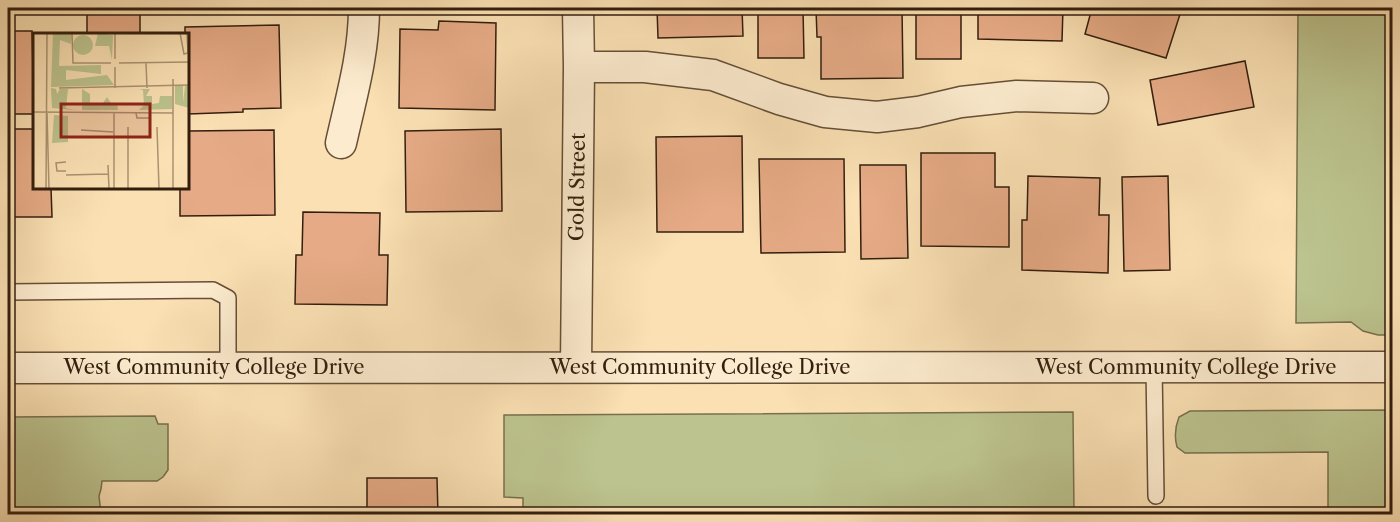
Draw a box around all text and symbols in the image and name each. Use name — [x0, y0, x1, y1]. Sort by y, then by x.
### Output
inset map — [33, 33, 189, 189]
street label: Gold Street — [564, 133, 590, 241]
street label: West Community College Drive — [63, 355, 364, 379]
street label: West Community College Drive — [549, 355, 850, 379]
street label: West Community College Drive — [1035, 355, 1336, 379]

